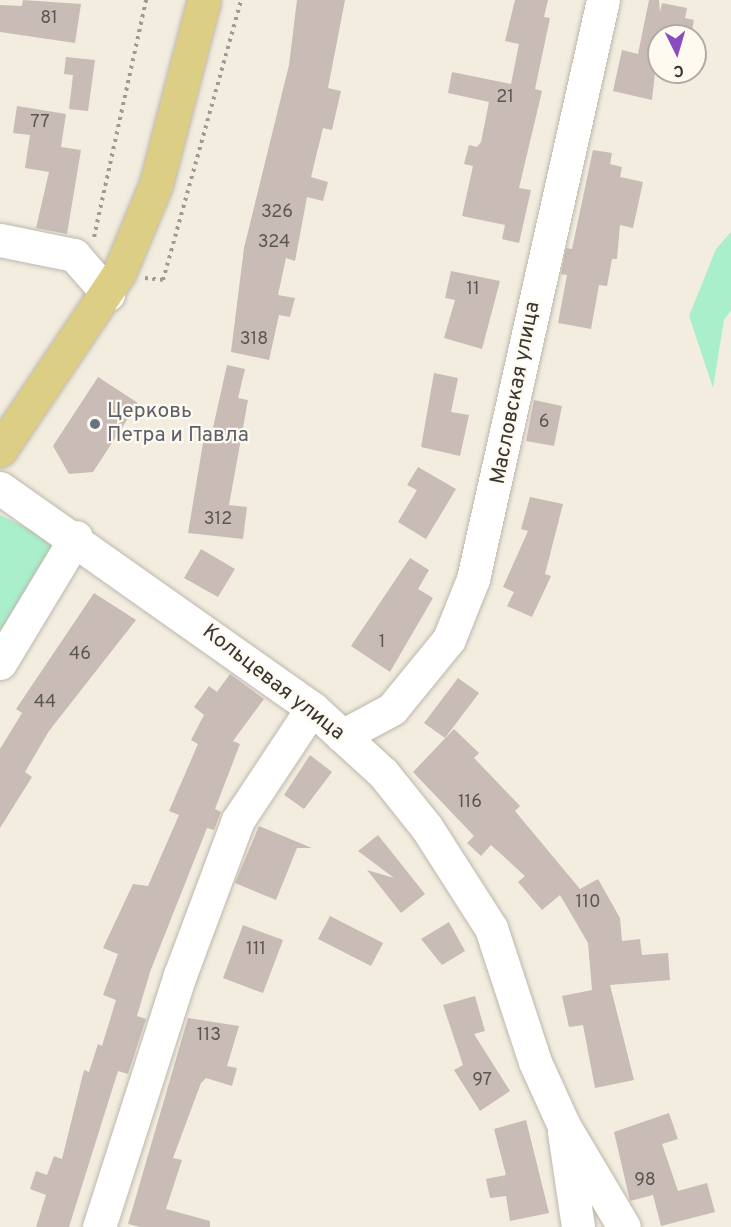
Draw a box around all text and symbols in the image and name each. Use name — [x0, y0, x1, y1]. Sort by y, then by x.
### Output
house number: 81 — [40, 8, 58, 30]
north arrow — [647, 24, 707, 84]
text: С — [672, 60, 684, 80]
house number: 21 — [496, 87, 514, 109]
house number: 77 — [30, 112, 50, 134]
house number: 326 — [261, 202, 293, 224]
house number: 324 — [258, 232, 290, 254]
house number: 11 — [466, 279, 480, 301]
street label: Масловская улица — [486, 300, 546, 486]
house number: 318 — [240, 329, 268, 351]
place label: Церковь Петра и Павла — [107, 399, 249, 449]
house number: 6 — [539, 412, 549, 434]
marker: Церковь Петра и Павла — [88, 417, 102, 431]
house number: 312 — [204, 509, 232, 531]
street label: Кольцевая улица — [197, 620, 349, 746]
house number: 1 — [379, 632, 385, 654]
house number: 46 — [69, 644, 91, 666]
house number: 44 — [34, 692, 56, 714]
house number: 116 — [458, 792, 482, 814]
house number: 110 — [576, 892, 600, 914]
house number: 111 — [246, 939, 266, 961]
house number: 113 — [197, 1025, 221, 1047]
house number: 97 — [472, 1070, 492, 1092]
house number: 98 — [634, 1170, 656, 1192]

